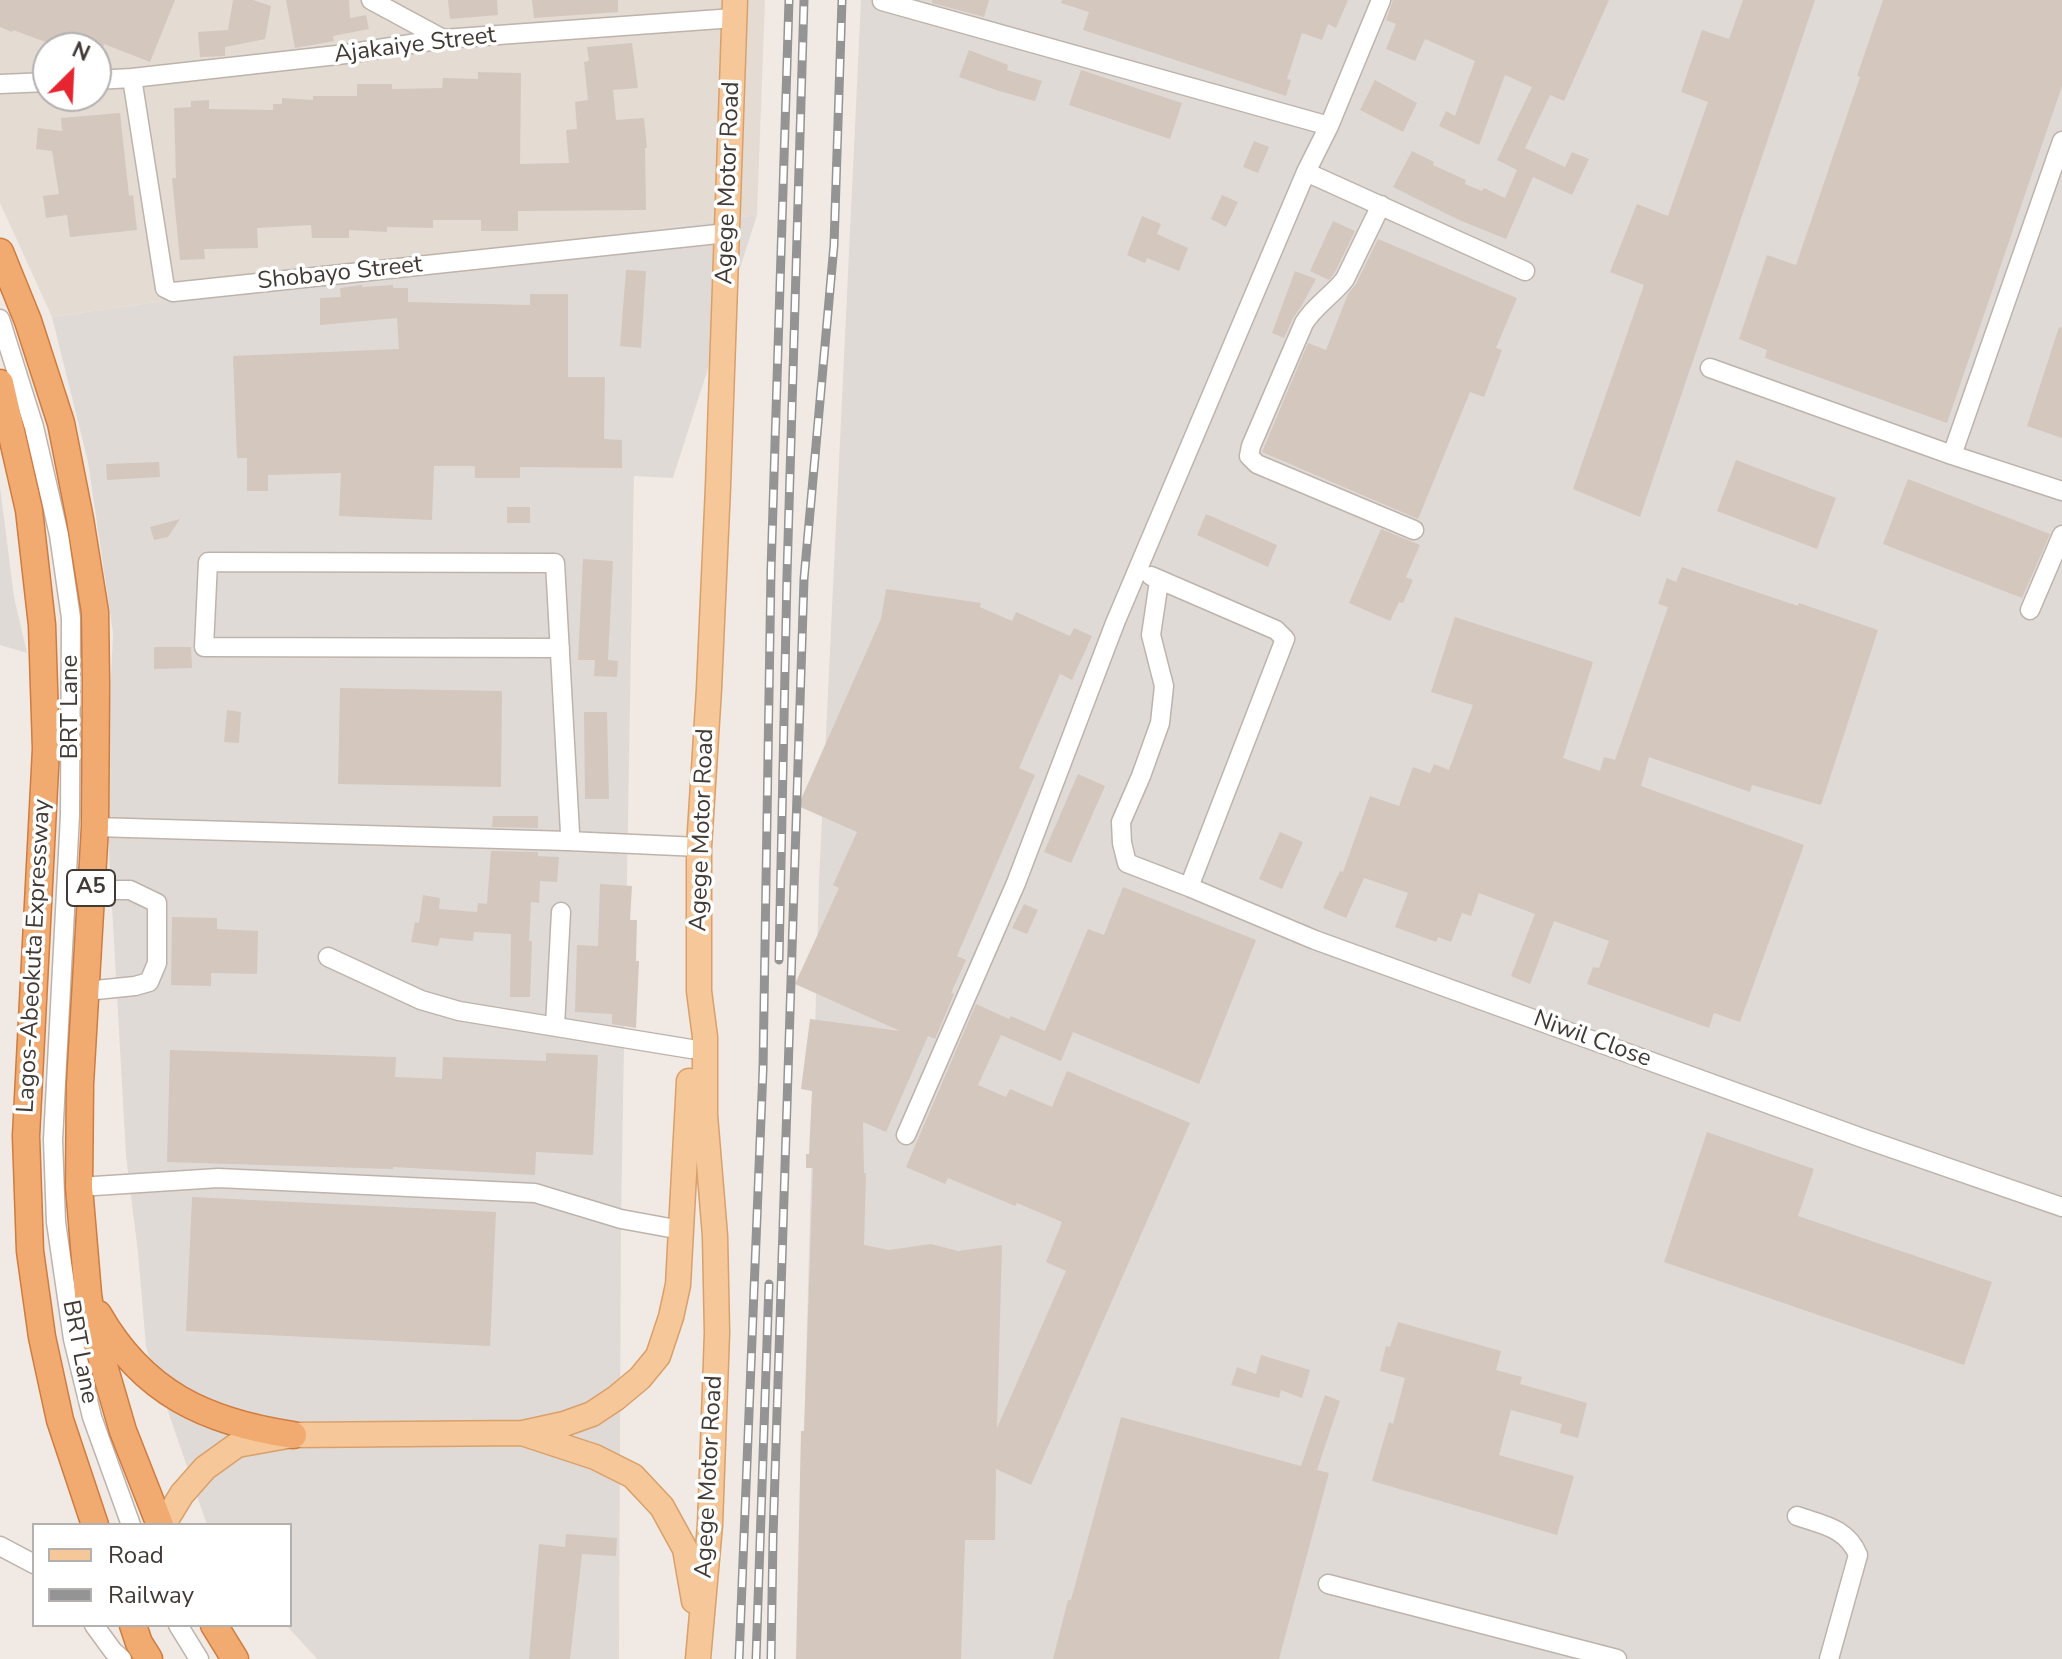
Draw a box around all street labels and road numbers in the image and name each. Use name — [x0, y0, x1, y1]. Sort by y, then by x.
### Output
street label: Ajakaiye Street — [333, 22, 497, 70]
street label: Agege Motor Road — [711, 81, 747, 285]
street label: Shobayo Street — [256, 251, 424, 297]
street label: BRT Lane — [57, 655, 85, 759]
street label: Agege Motor Road — [685, 728, 721, 932]
street label: Lagos-Abeokuta Expressway — [12, 798, 58, 1114]
road number: A5 — [67, 870, 115, 906]
street label: Niwil Close — [1529, 1005, 1655, 1075]
street label: BRT Lane — [55, 1298, 103, 1406]
street label: Agege Motor Road — [690, 1375, 730, 1579]

